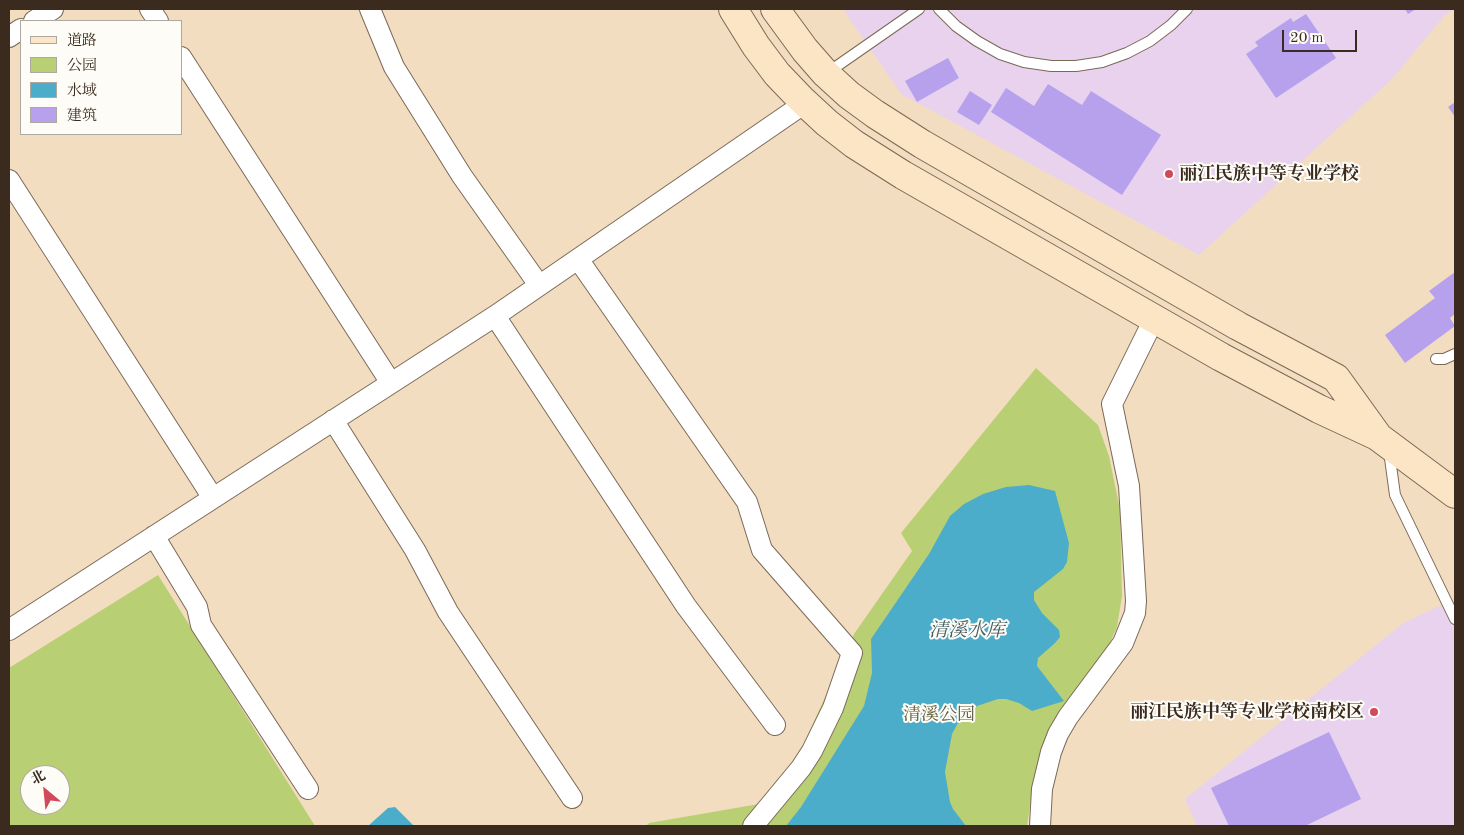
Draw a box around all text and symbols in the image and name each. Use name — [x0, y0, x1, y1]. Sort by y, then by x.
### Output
legend — [20, 20, 182, 135]
scale bar — [1284, 20, 1359, 52]
text: 20 m — [1290, 31, 1324, 46]
text: 道路 — [67, 34, 97, 49]
text: 公园 — [67, 59, 97, 74]
text: 水域 — [67, 84, 97, 99]
text: 建筑 — [67, 109, 97, 124]
place label: 丽江民族中等专业学校 — [1179, 163, 1359, 185]
marker: 丽江民族中等专业学校 — [1163, 168, 1175, 180]
water label: 清溪水库 — [929, 620, 1005, 642]
place label: 丽江民族中等专业学校南校区 — [1130, 701, 1364, 723]
park label: 清溪公园 — [903, 704, 975, 726]
marker: 丽江民族中等专业学校南校区 — [1368, 706, 1380, 718]
north arrow — [20, 765, 70, 815]
text: 北 — [29, 768, 48, 787]

